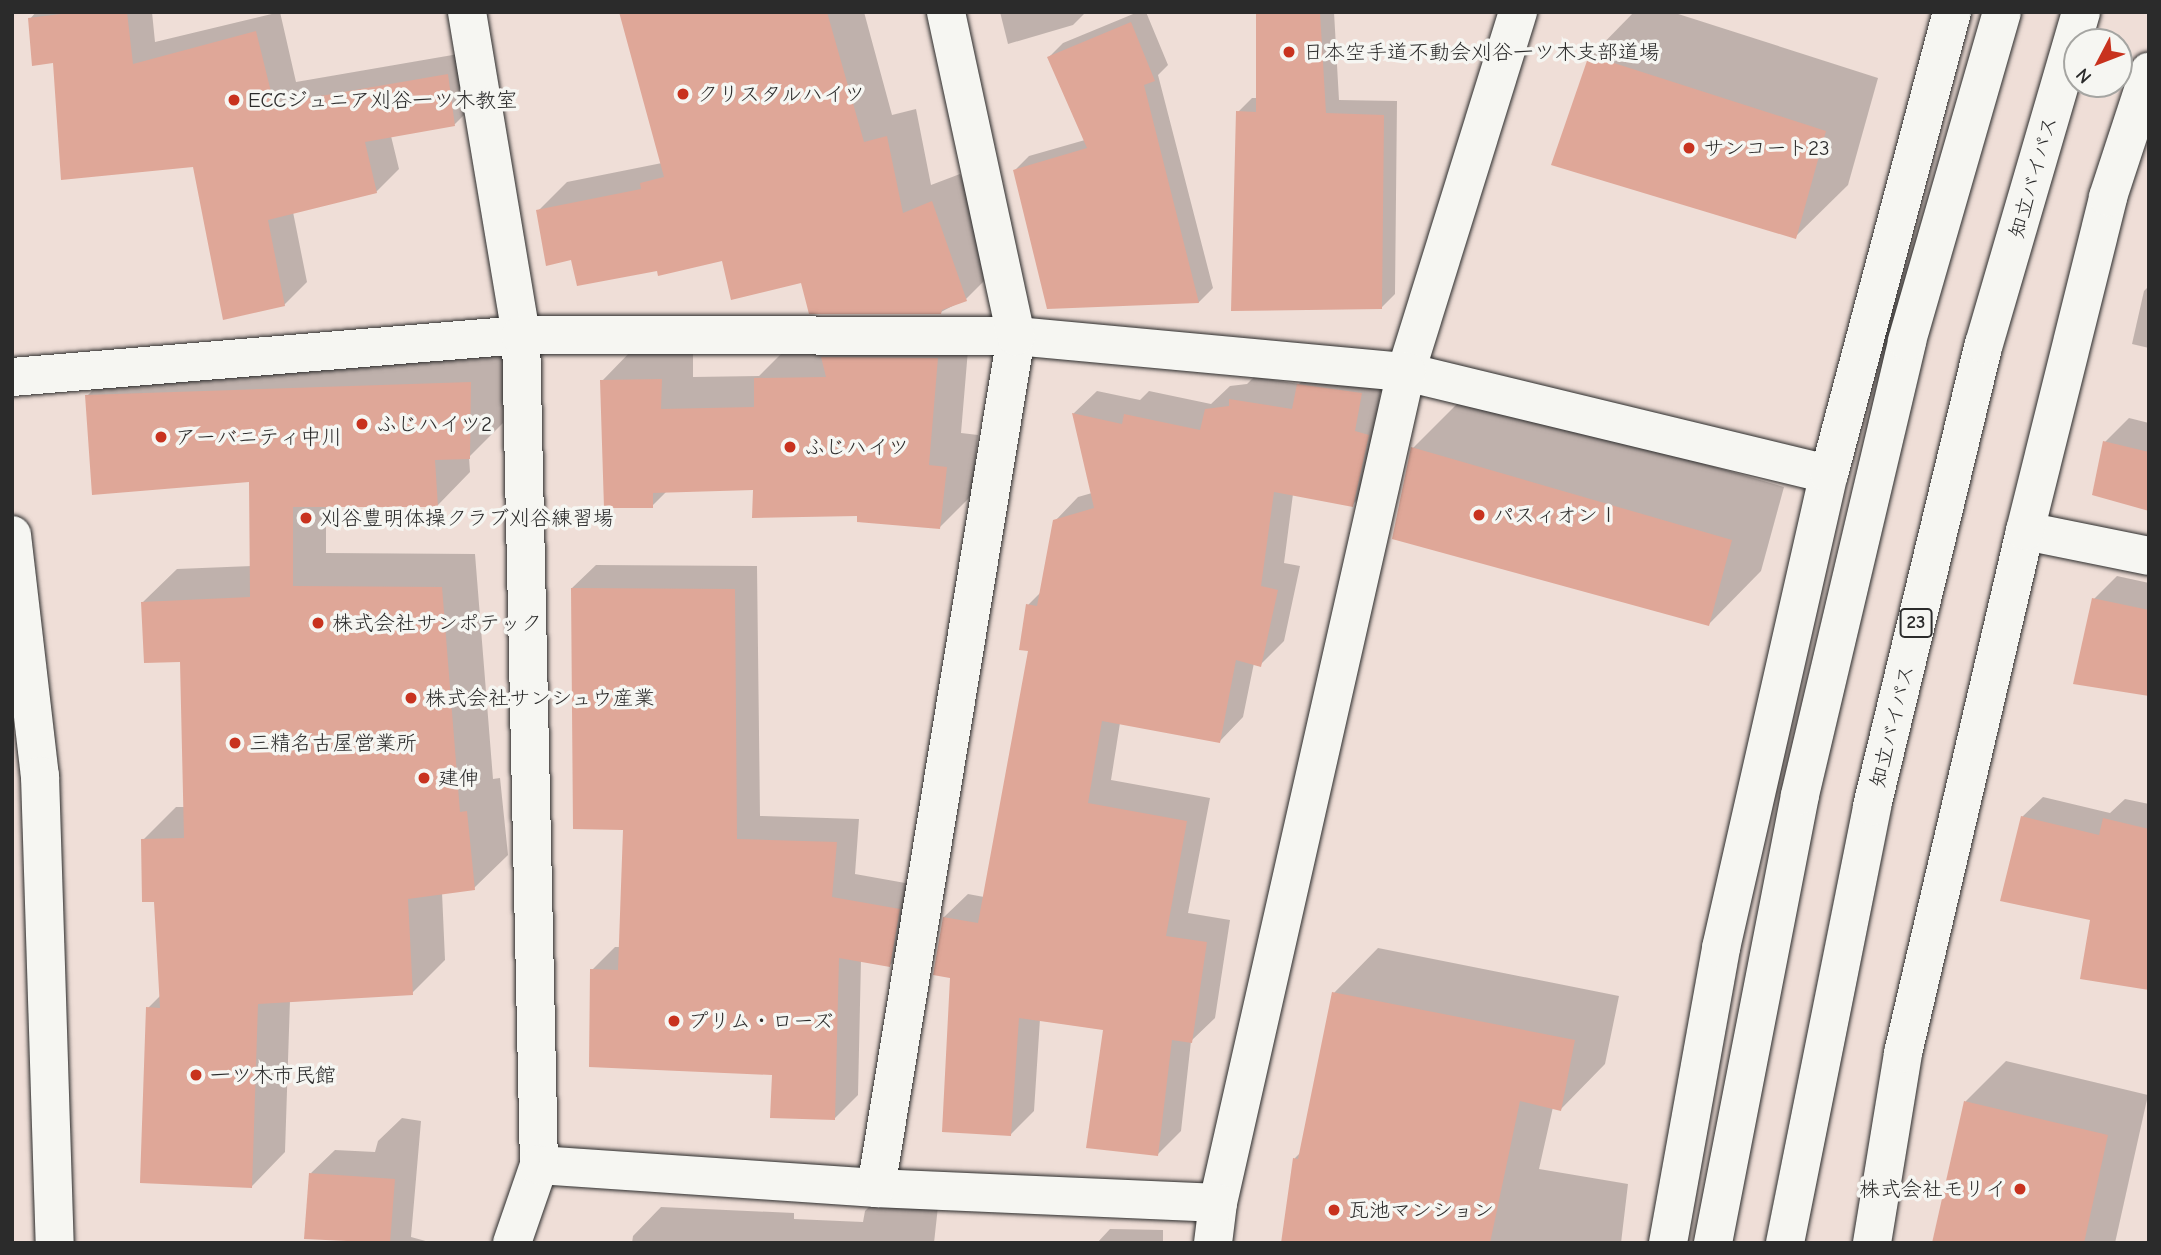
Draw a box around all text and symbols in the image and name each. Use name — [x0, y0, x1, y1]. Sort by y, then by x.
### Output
north arrow — [2063, 28, 2133, 98]
place label: 日本空手道不動会刈谷一ツ木支部道場 — [1303, 39, 1660, 65]
marker: 日本空手道不動会刈谷一ツ木支部道場 — [1281, 44, 1297, 60]
text: N — [2072, 64, 2096, 88]
place label: クリスタルハイツ — [697, 81, 865, 107]
marker: クリスタルハイツ — [675, 86, 691, 102]
place label: ECCジュニア刈谷一ツ木教室 — [248, 87, 517, 113]
marker: ECCジュニア刈谷一ツ木教室 — [226, 92, 242, 108]
street label: 知立バイパス — [2004, 113, 2062, 241]
place label: サンコート23 — [1703, 135, 1830, 161]
marker: サンコート23 — [1681, 140, 1697, 156]
place label: ふじハイツ2 — [376, 411, 492, 437]
marker: ふじハイツ2 — [354, 416, 370, 432]
place label: アーバニティ中川 — [175, 424, 342, 450]
marker: アーバニティ中川 — [153, 429, 169, 445]
place label: ふじハイツ — [804, 434, 909, 460]
marker: ふじハイツ — [782, 439, 798, 455]
place label: パスィオンⅠ — [1493, 502, 1619, 528]
place label: 刈谷豊明体操クラブ刈谷練習場 — [320, 505, 614, 531]
marker: パスィオンⅠ — [1471, 507, 1487, 523]
marker: 刈谷豊明体操クラブ刈谷練習場 — [298, 510, 314, 526]
road number: 23 — [1898, 608, 1934, 638]
place label: 株式会社サンポテック — [332, 610, 542, 636]
marker: 株式会社サンポテック — [310, 615, 326, 631]
street label: 知立バイパス — [1865, 662, 1919, 790]
place label: 株式会社サンシュウ産業 — [425, 685, 656, 711]
marker: 株式会社サンシュウ産業 — [403, 690, 419, 706]
place label: 三精名古屋営業所 — [249, 730, 417, 756]
marker: 三精名古屋営業所 — [227, 735, 243, 751]
place label: 建伸 — [438, 765, 480, 791]
marker: 建伸 — [416, 770, 432, 786]
place label: プリム・ローズ — [688, 1008, 835, 1034]
marker: プリム・ローズ — [666, 1013, 682, 1029]
place label: 一ツ木市民館 — [210, 1062, 336, 1088]
marker: 一ツ木市民館 — [188, 1067, 204, 1083]
place label: 株式会社モリイ — [1859, 1176, 2006, 1202]
marker: 株式会社モリイ — [2012, 1181, 2028, 1197]
place label: 瓦池マンション — [1348, 1197, 1495, 1223]
marker: 瓦池マンション — [1326, 1202, 1342, 1218]

